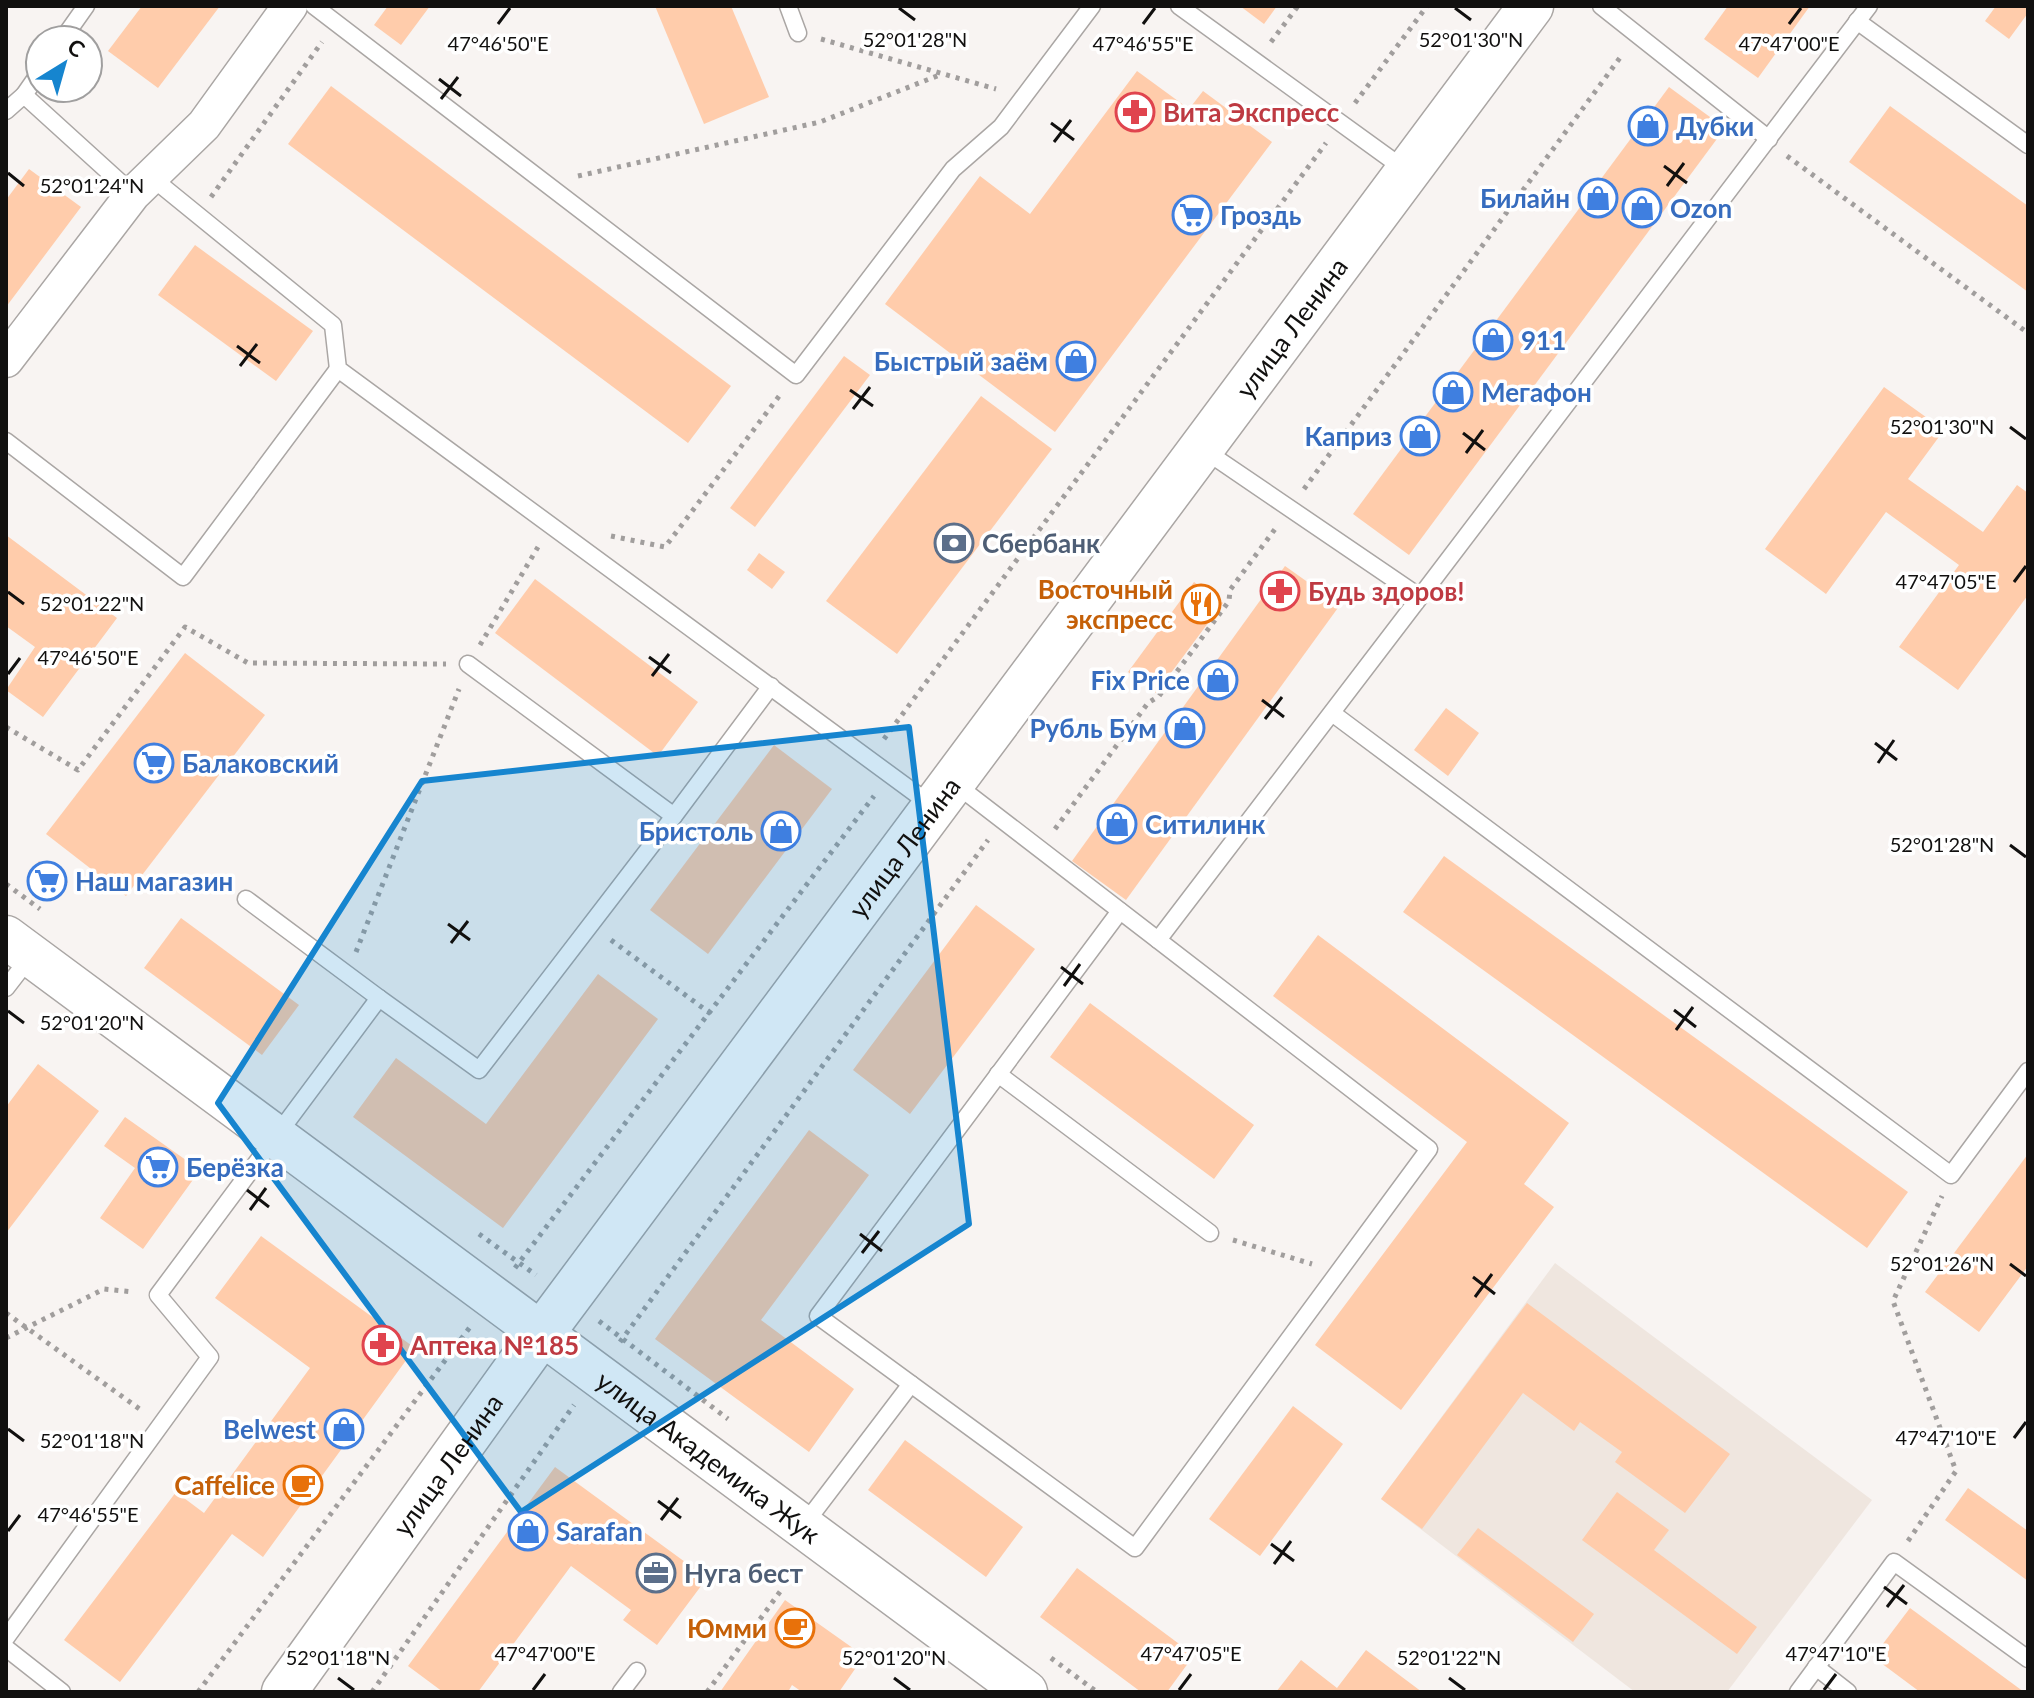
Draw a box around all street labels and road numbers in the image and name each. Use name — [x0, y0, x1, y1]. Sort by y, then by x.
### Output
street label: улица Ленина — [1229, 251, 1354, 404]
street label: улица Ленина — [841, 771, 967, 924]
street label: улица Академика Жук — [590, 1364, 827, 1551]
street label: улица Ленина — [386, 1387, 509, 1542]

